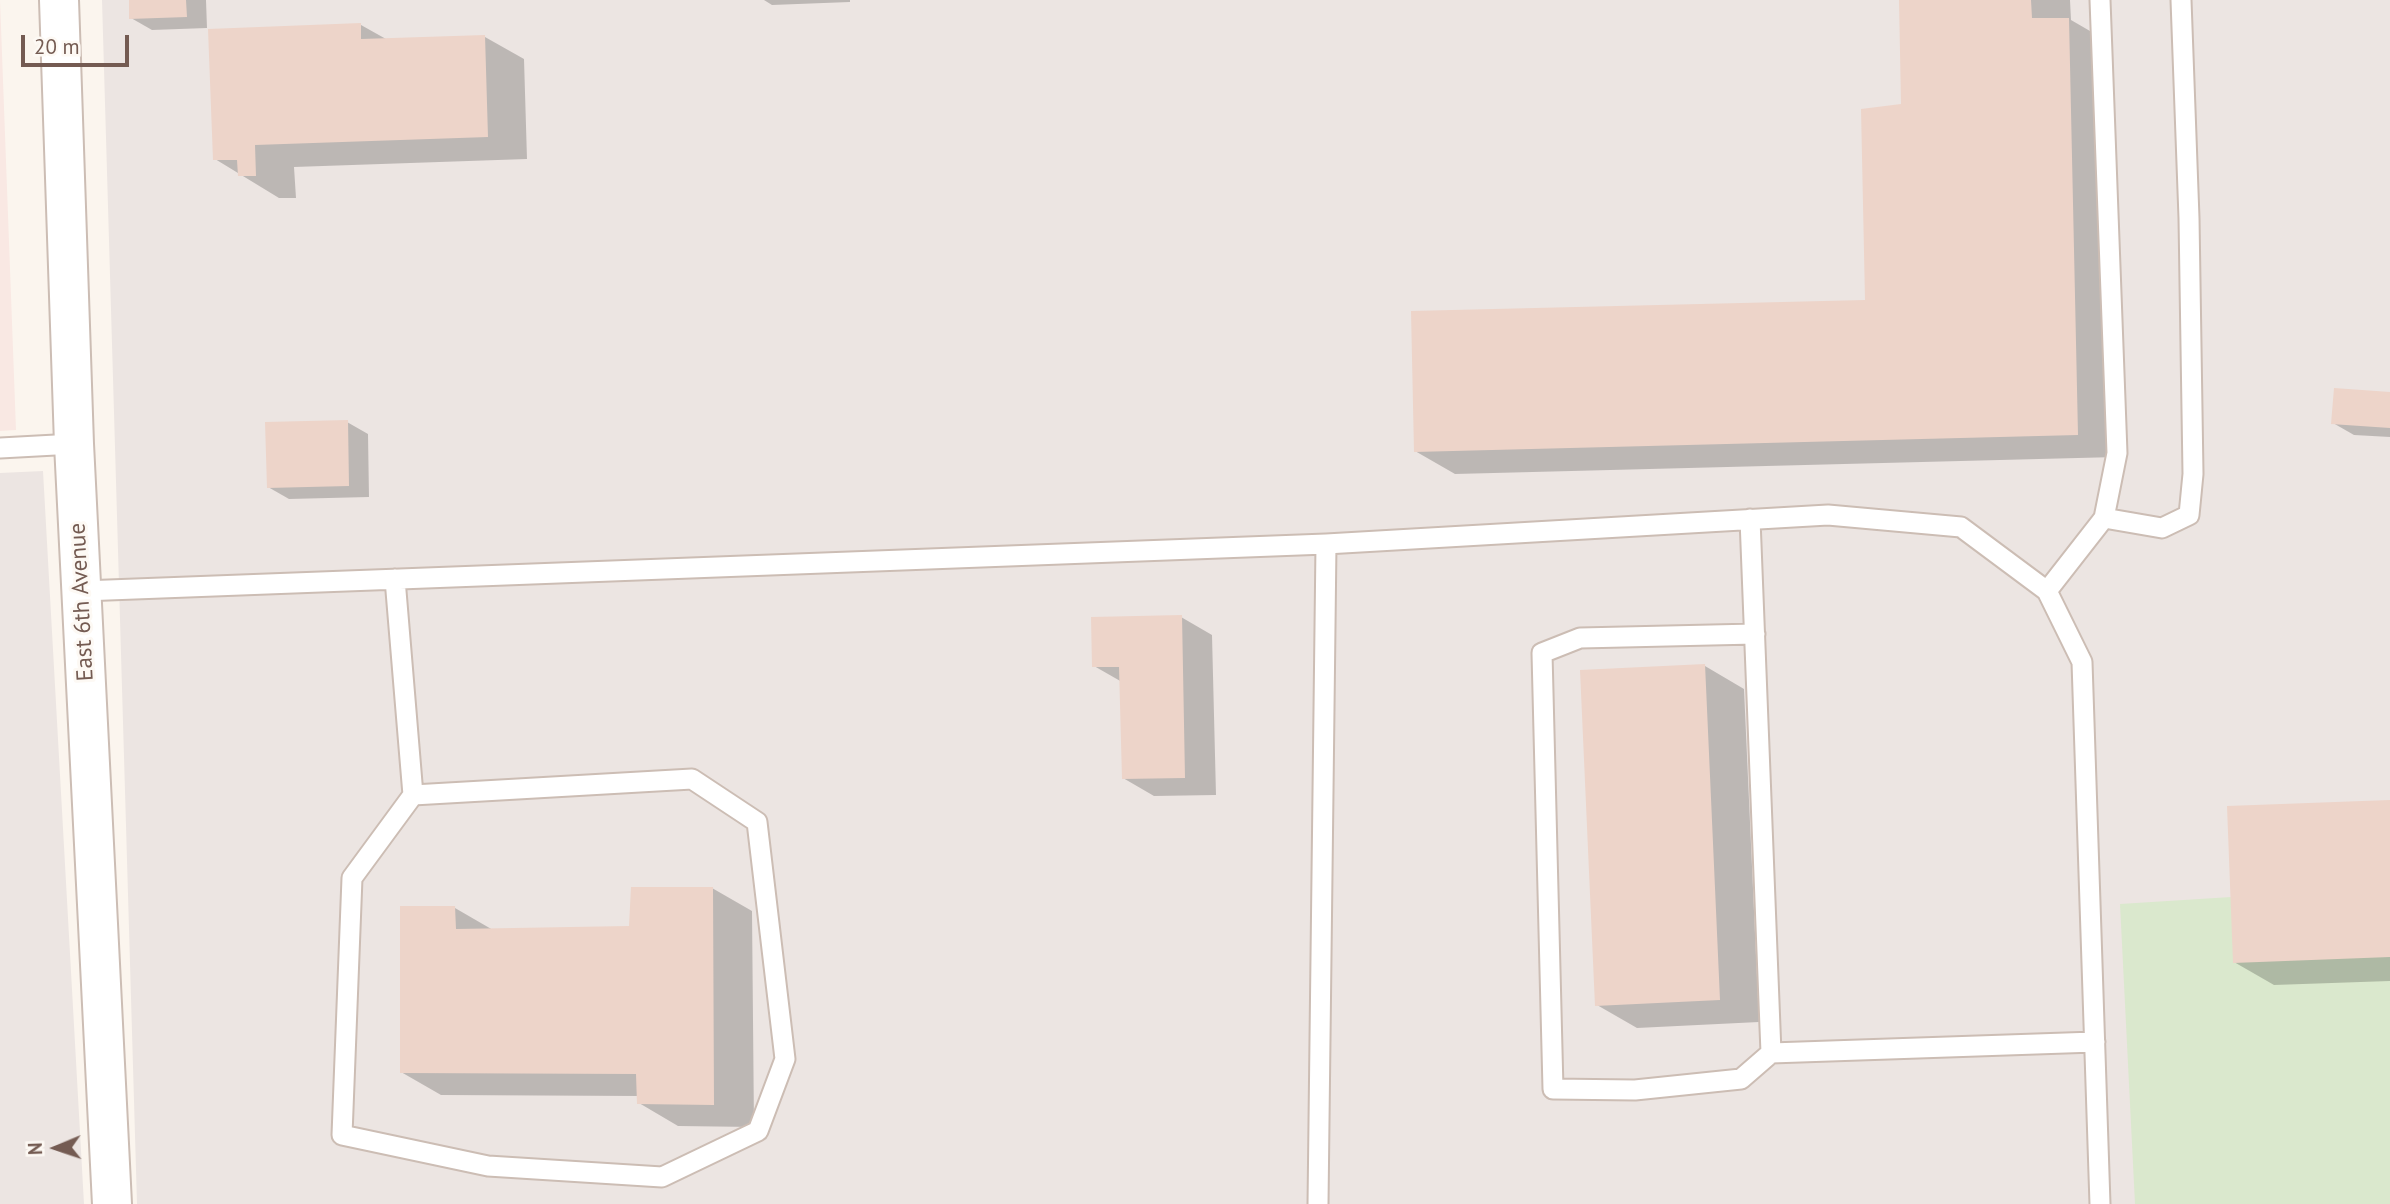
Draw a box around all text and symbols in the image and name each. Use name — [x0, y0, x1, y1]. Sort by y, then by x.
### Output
scale bar — [24, 21, 133, 65]
text: 20 m — [34, 33, 80, 60]
street label: East 6th Avenue — [64, 522, 100, 682]
north arrow — [21, 1113, 91, 1183]
text: N — [23, 1142, 47, 1155]

